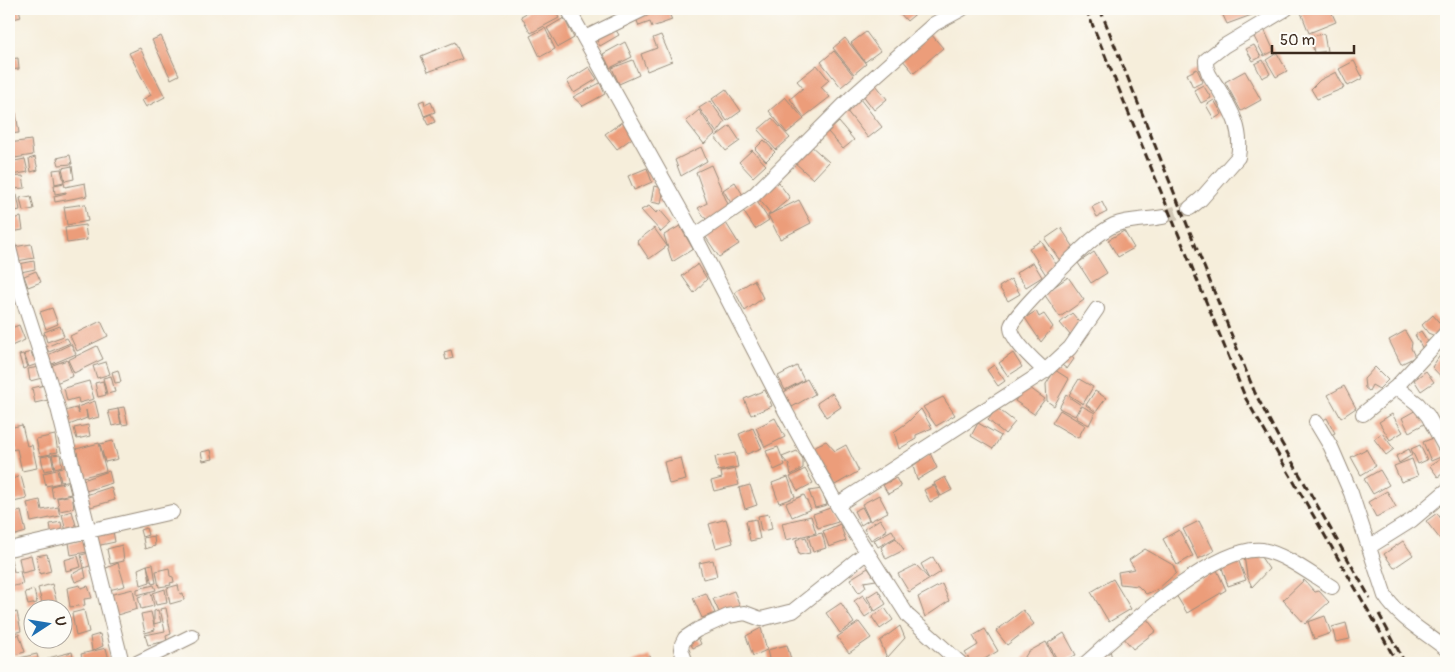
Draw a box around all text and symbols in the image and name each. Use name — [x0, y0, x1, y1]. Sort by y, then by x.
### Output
scale bar — [1272, 22, 1355, 54]
text: 50 m — [1280, 31, 1315, 50]
north arrow — [22, 600, 72, 650]
text: U — [51, 615, 70, 628]

